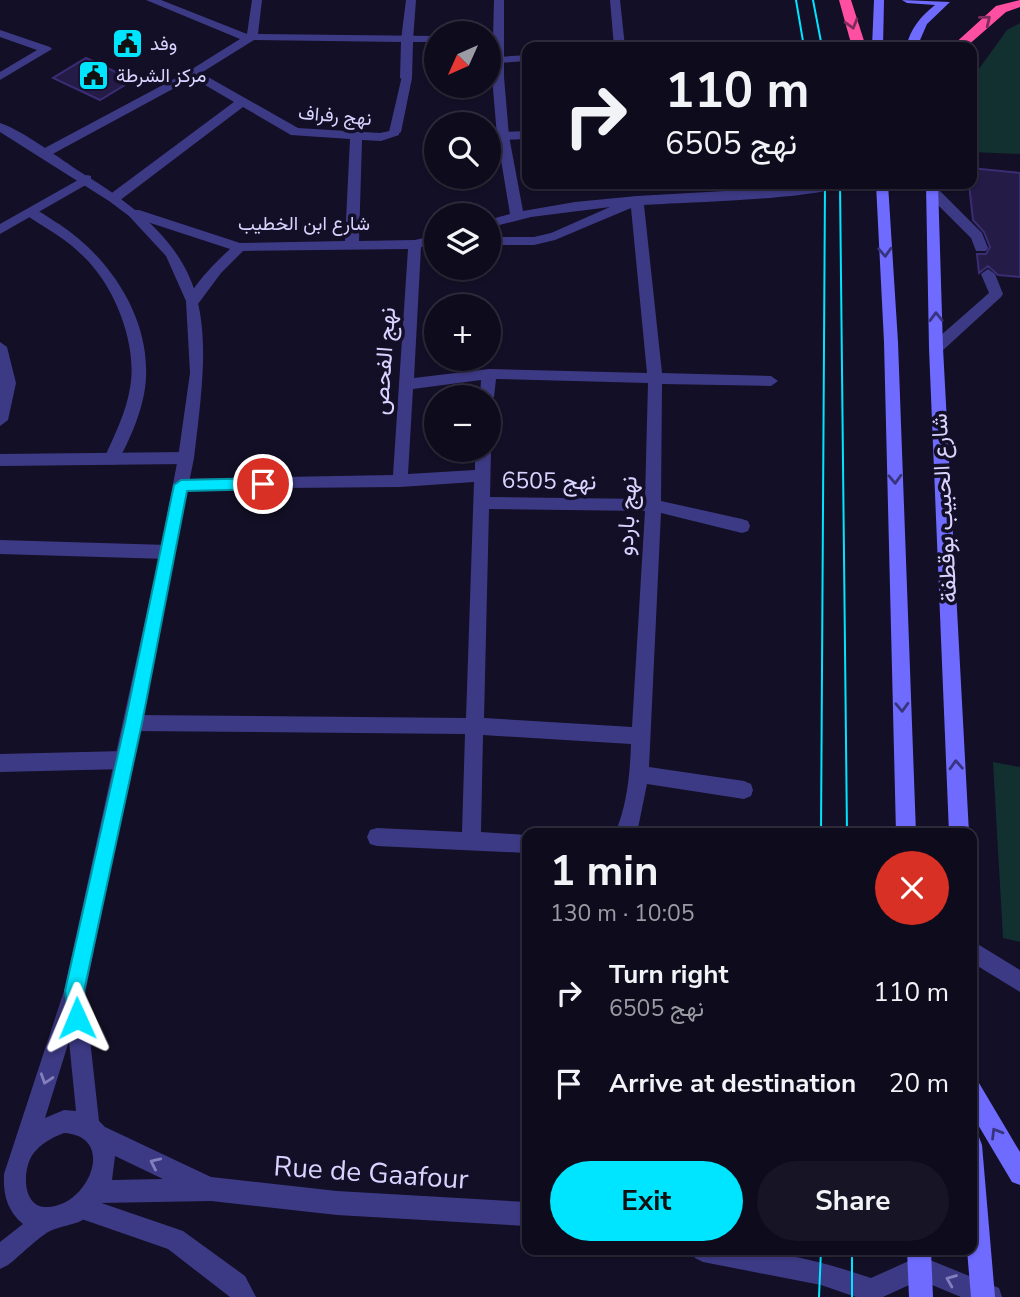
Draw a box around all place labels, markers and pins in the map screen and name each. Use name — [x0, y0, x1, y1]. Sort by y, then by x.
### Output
public building icon: وفد — [110, 27, 144, 61]
place label: وفد — [150, 31, 177, 57]
public building icon: مركز الشرطة — [76, 59, 110, 93]
place label: مركز الشرطة — [116, 63, 206, 89]
pin — [233, 454, 293, 514]

